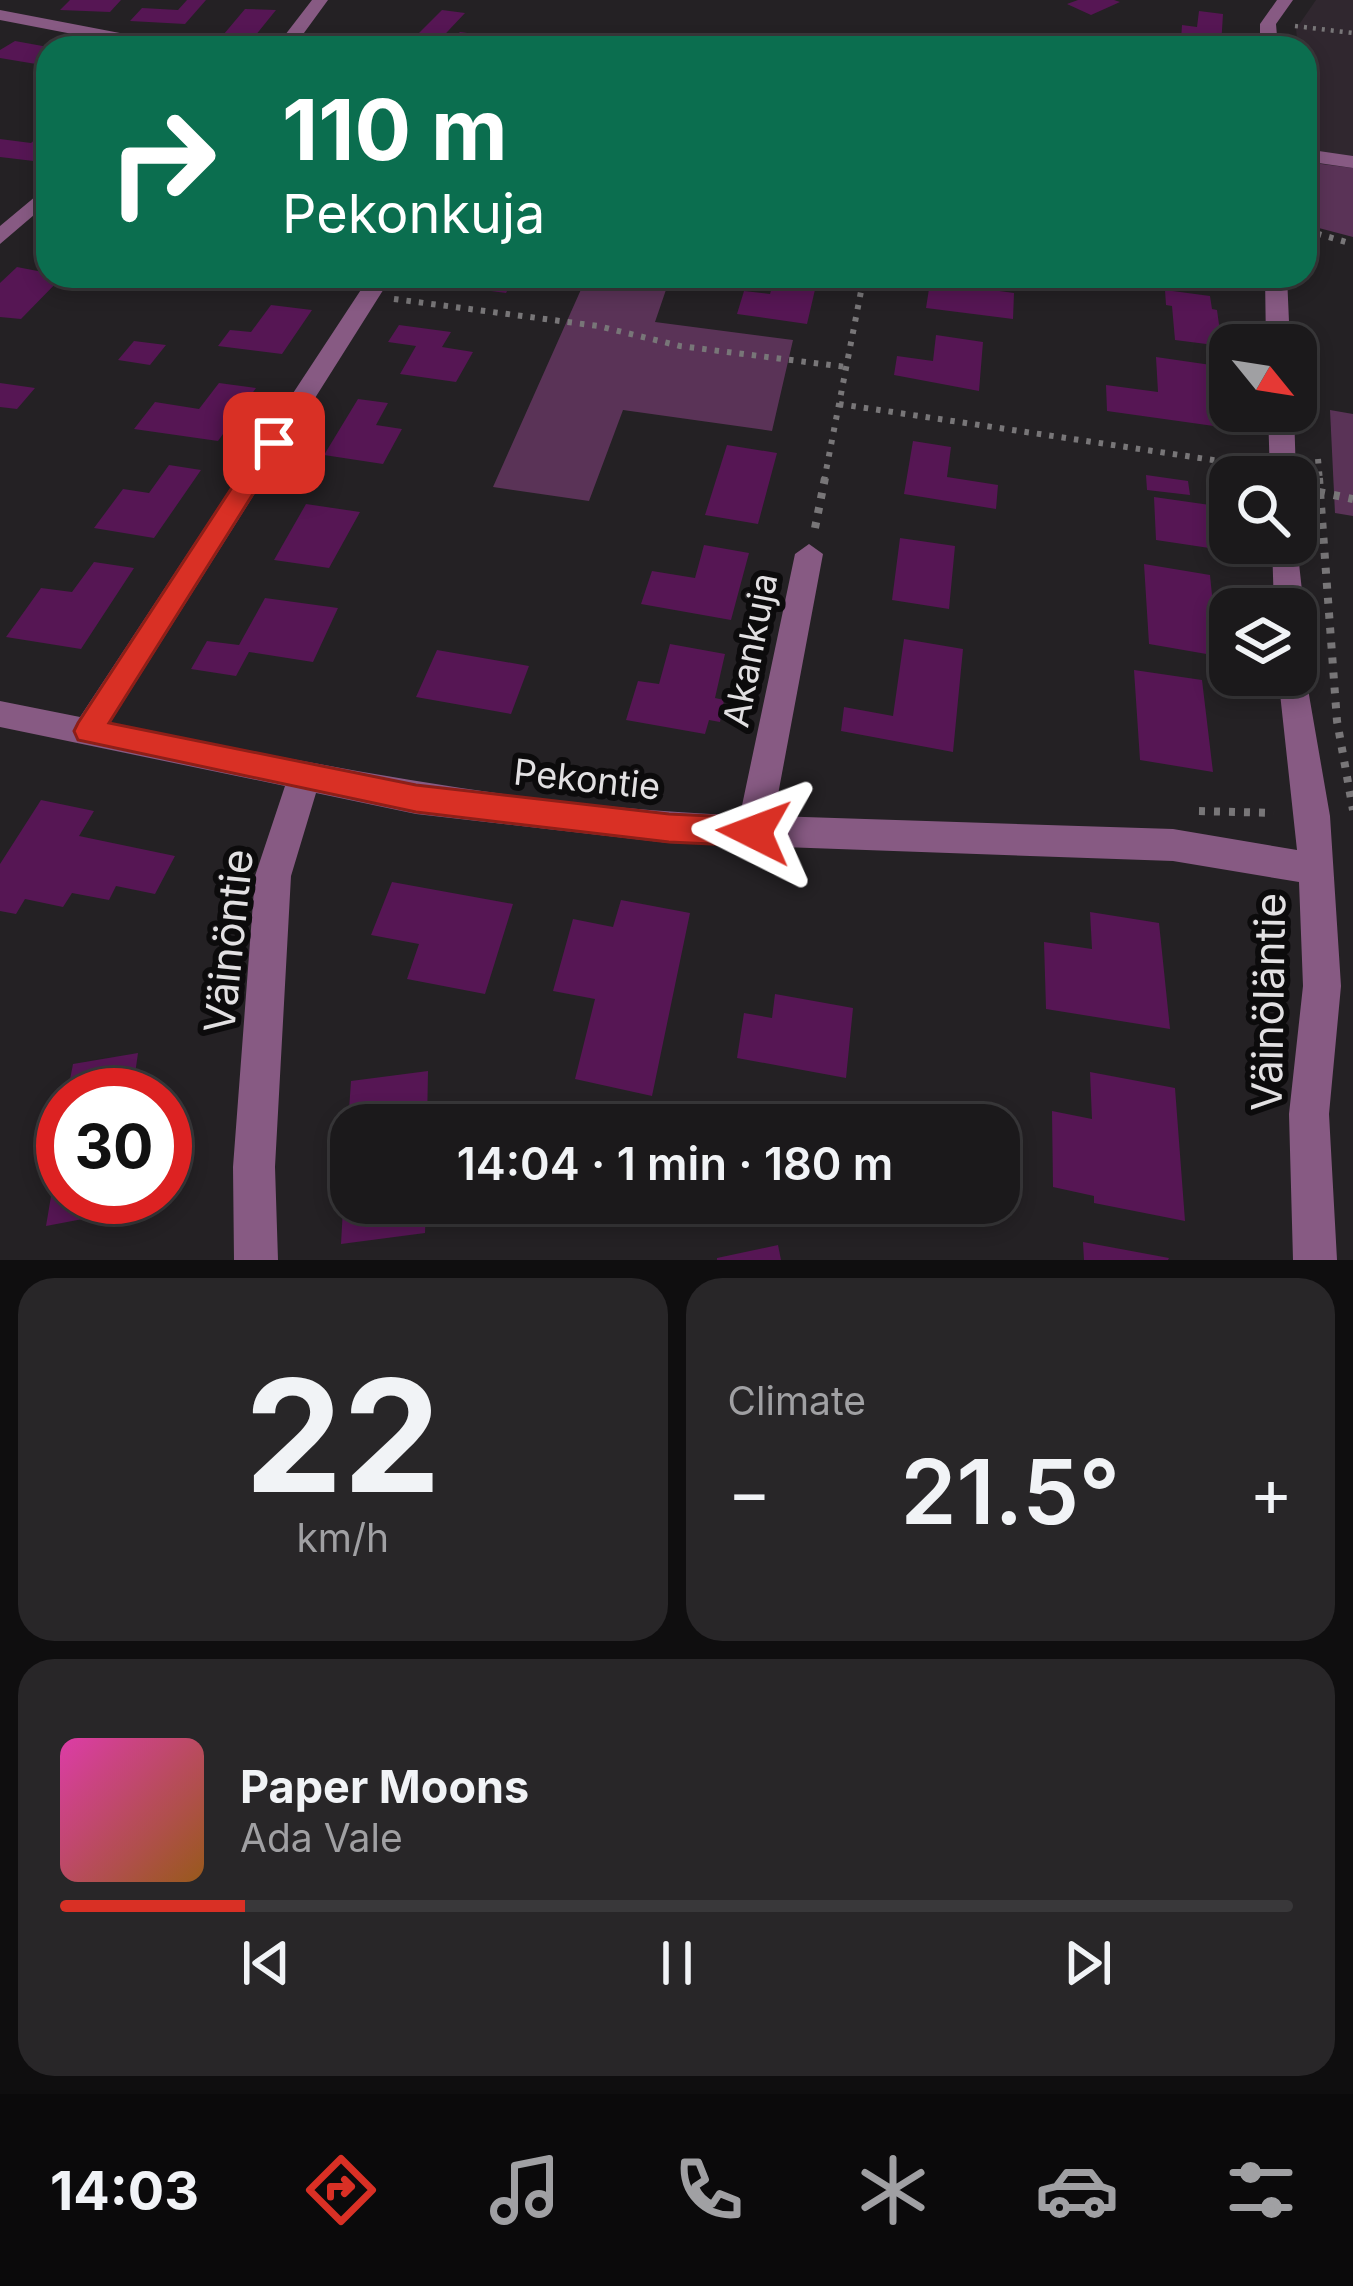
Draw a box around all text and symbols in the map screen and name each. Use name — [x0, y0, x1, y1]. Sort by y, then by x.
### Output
text: 110 m — [282, 79, 508, 180]
icon: right — [84, 84, 240, 240]
text: Pekonkuja — [282, 181, 545, 246]
north arrow — [1209, 324, 1317, 432]
map controls — [1209, 324, 1317, 696]
pin — [223, 392, 325, 494]
icon: arrive — [241, 410, 307, 476]
button: search — [1209, 456, 1317, 564]
street label: Akankuja — [714, 569, 786, 731]
button: layers — [1209, 588, 1317, 696]
street label: Pekontie — [512, 749, 662, 809]
position arrow — [691, 769, 817, 895]
street label: Väinöntie — [193, 847, 263, 1035]
street label: Väinöläntie — [1241, 893, 1295, 1111]
speed limit sign: 30 — [36, 1068, 192, 1224]
text: 14:04 · 1 min · 180 m — [457, 1136, 893, 1191]
text: 22 — [244, 1341, 441, 1530]
text: Climate — [728, 1377, 866, 1424]
text: 21.5° — [900, 1437, 1120, 1546]
text: − — [728, 1452, 771, 1532]
text: + — [1249, 1452, 1293, 1532]
text: km/h — [296, 1514, 389, 1561]
text: Paper Moons — [240, 1759, 529, 1814]
text: Ada Vale — [240, 1814, 403, 1861]
icon: previous — [233, 1930, 299, 1996]
icon: pause — [644, 1930, 710, 1996]
icon: next — [1055, 1930, 1121, 1996]
icon: directions — [299, 2148, 383, 2232]
icon: music — [483, 2148, 567, 2232]
icon: phone — [667, 2148, 751, 2232]
icon: climate — [851, 2148, 935, 2232]
icon: car — [1035, 2148, 1119, 2232]
icon: filters — [1219, 2148, 1303, 2232]
text: 14:03 — [50, 2158, 199, 2223]

